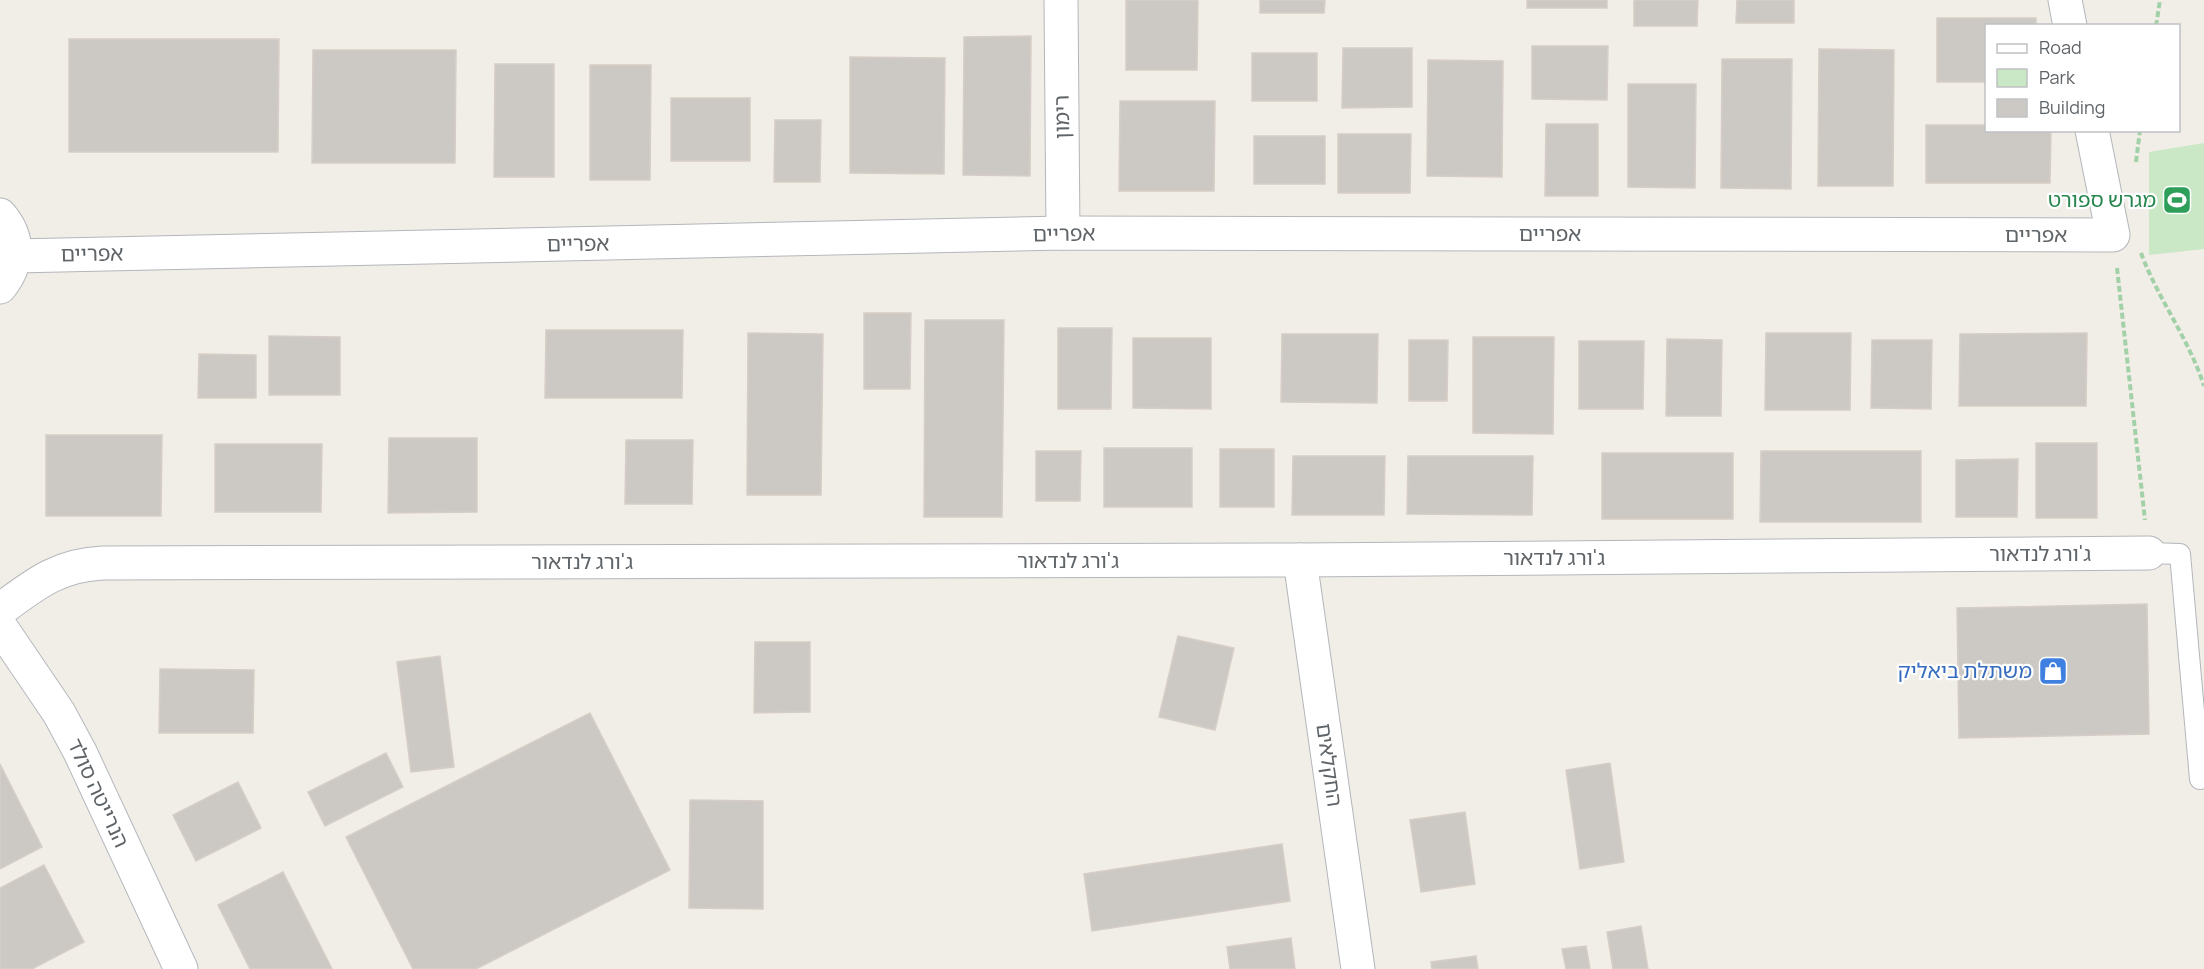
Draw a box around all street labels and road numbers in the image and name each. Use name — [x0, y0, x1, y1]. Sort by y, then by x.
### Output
street label: רימון — [1047, 95, 1075, 139]
street label: אפריים — [1032, 218, 1096, 248]
street label: אפריים — [1519, 219, 1581, 247]
street label: אפריים — [2005, 220, 2067, 248]
street label: אפריים — [546, 228, 610, 258]
street label: אפריים — [60, 238, 124, 268]
street label: ג'ורג לנדאור — [1989, 539, 2091, 567]
street label: ג'ורג לנדאור — [1503, 543, 1605, 571]
street label: ג'ורג לנדאור — [1017, 546, 1119, 574]
street label: ג'ורג לנדאור — [531, 547, 633, 575]
street label: החקלאים — [1310, 721, 1350, 808]
street label: הנרייטה סולד — [61, 734, 136, 852]

